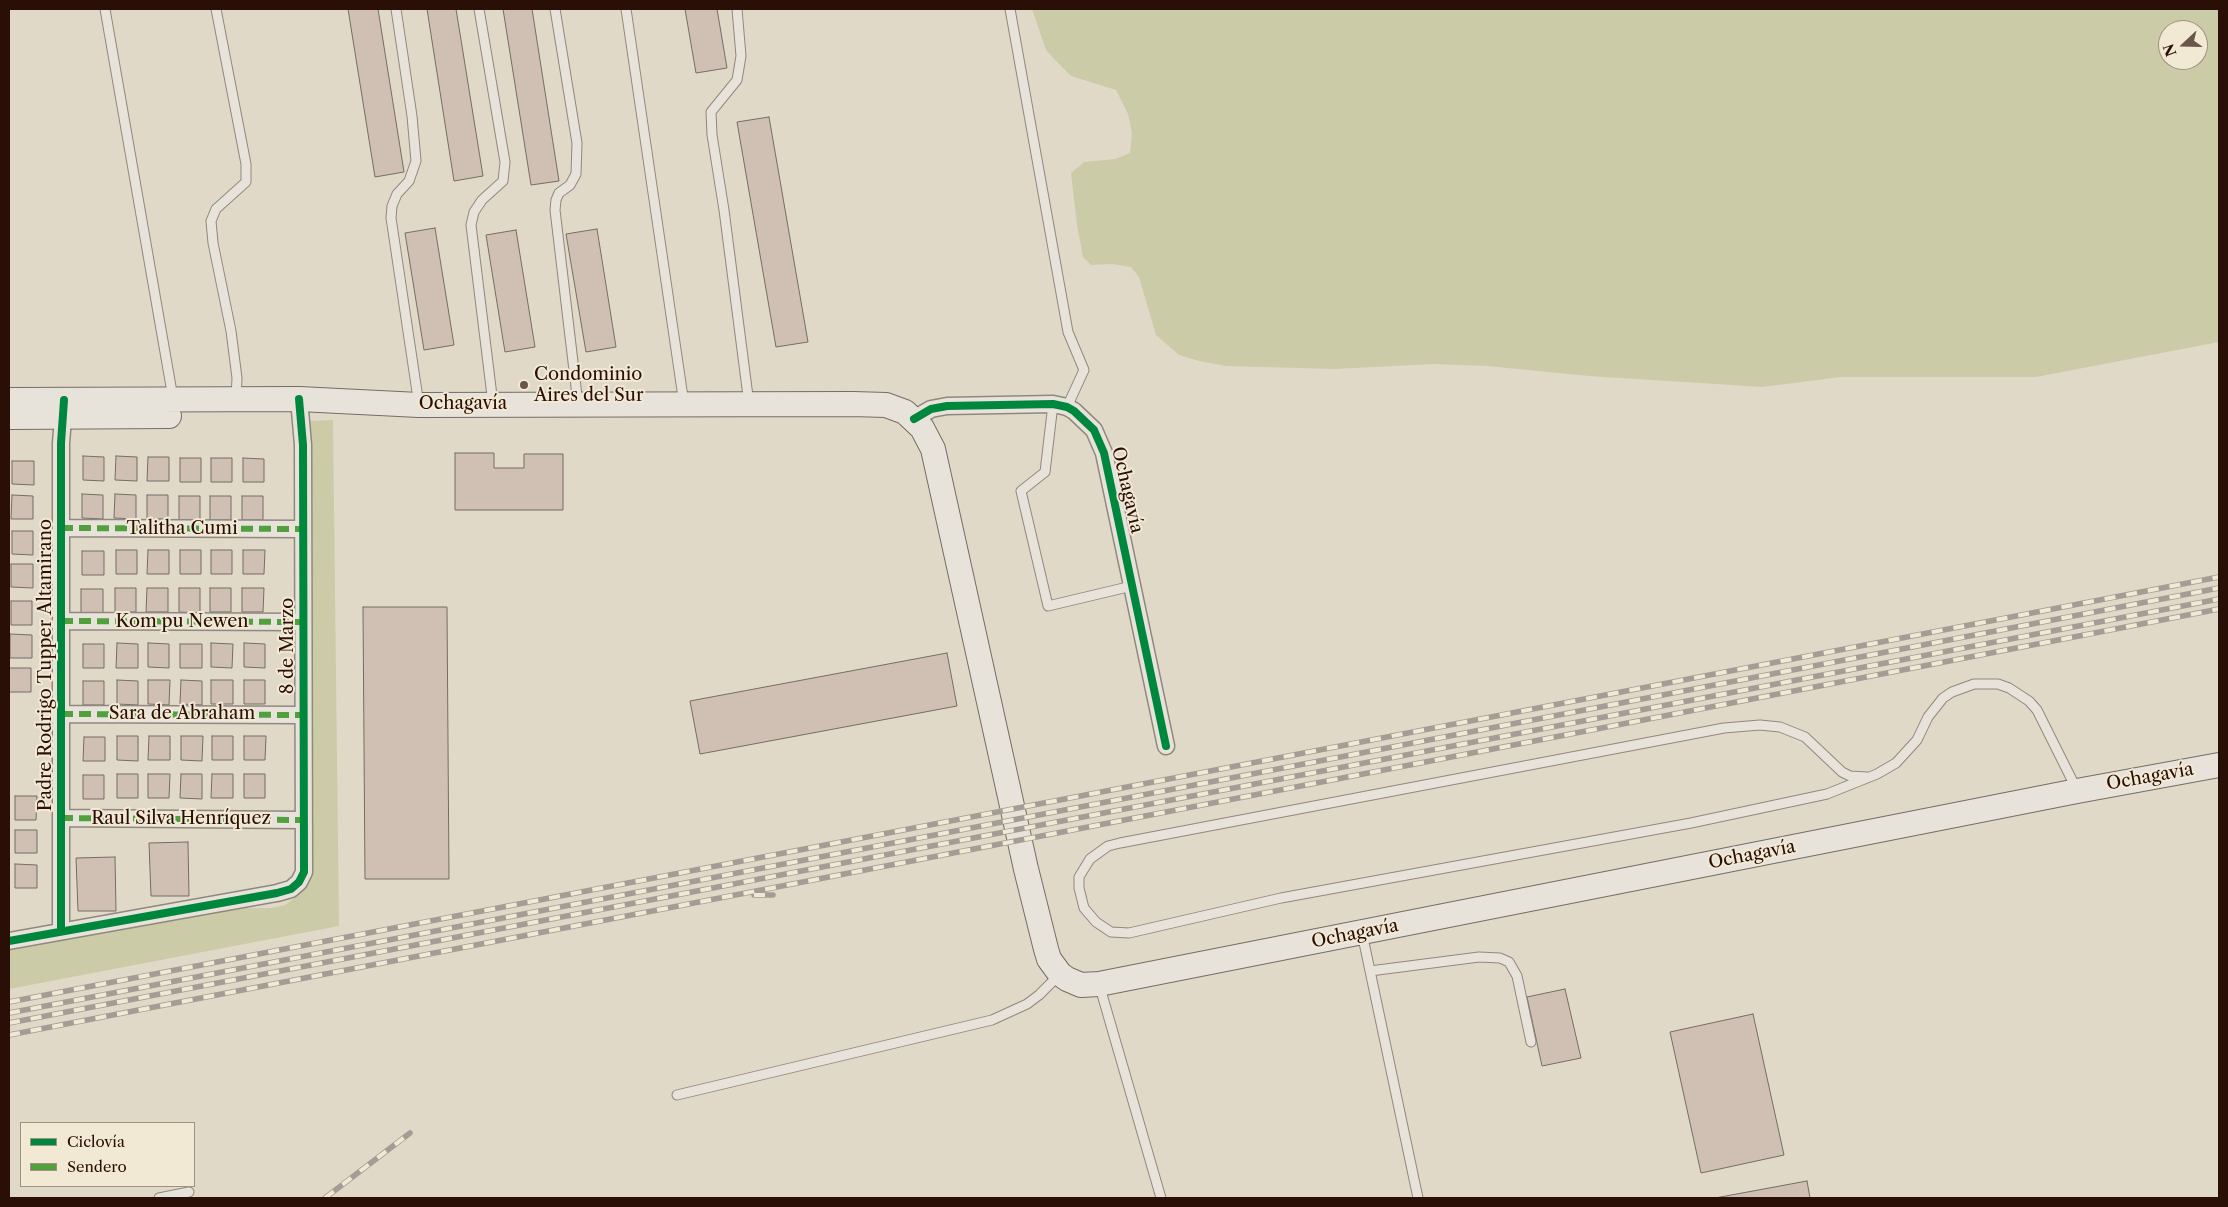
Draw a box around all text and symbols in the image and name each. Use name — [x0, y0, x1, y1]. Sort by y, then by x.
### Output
north arrow — [2158, 20, 2208, 70]
text: N — [2159, 41, 2181, 59]
place label: Condominio Aires del Sur — [534, 364, 644, 406]
marker: Condominio Aires del Sur — [518, 379, 530, 391]
street label: Ochagavía — [419, 393, 507, 415]
street label: Ochagavía — [1107, 445, 1147, 535]
street label: Talitha Cumi — [126, 518, 238, 540]
street label: Padre Rodrigo Tupper Altamirano — [35, 519, 57, 811]
street label: 8 de Marzo — [277, 598, 299, 694]
street label: Kom pu Newen — [116, 611, 248, 633]
street label: Sara de Abraham — [109, 703, 255, 725]
street label: Ochagavía — [2105, 759, 2195, 795]
street label: Raul Silva Henríquez — [91, 808, 271, 830]
street label: Ochagavía — [1707, 836, 1797, 874]
street label: Ochagavía — [1310, 915, 1400, 953]
legend — [20, 1122, 195, 1187]
text: Ciclovía — [67, 1132, 125, 1151]
text: Sendero — [67, 1157, 127, 1176]

